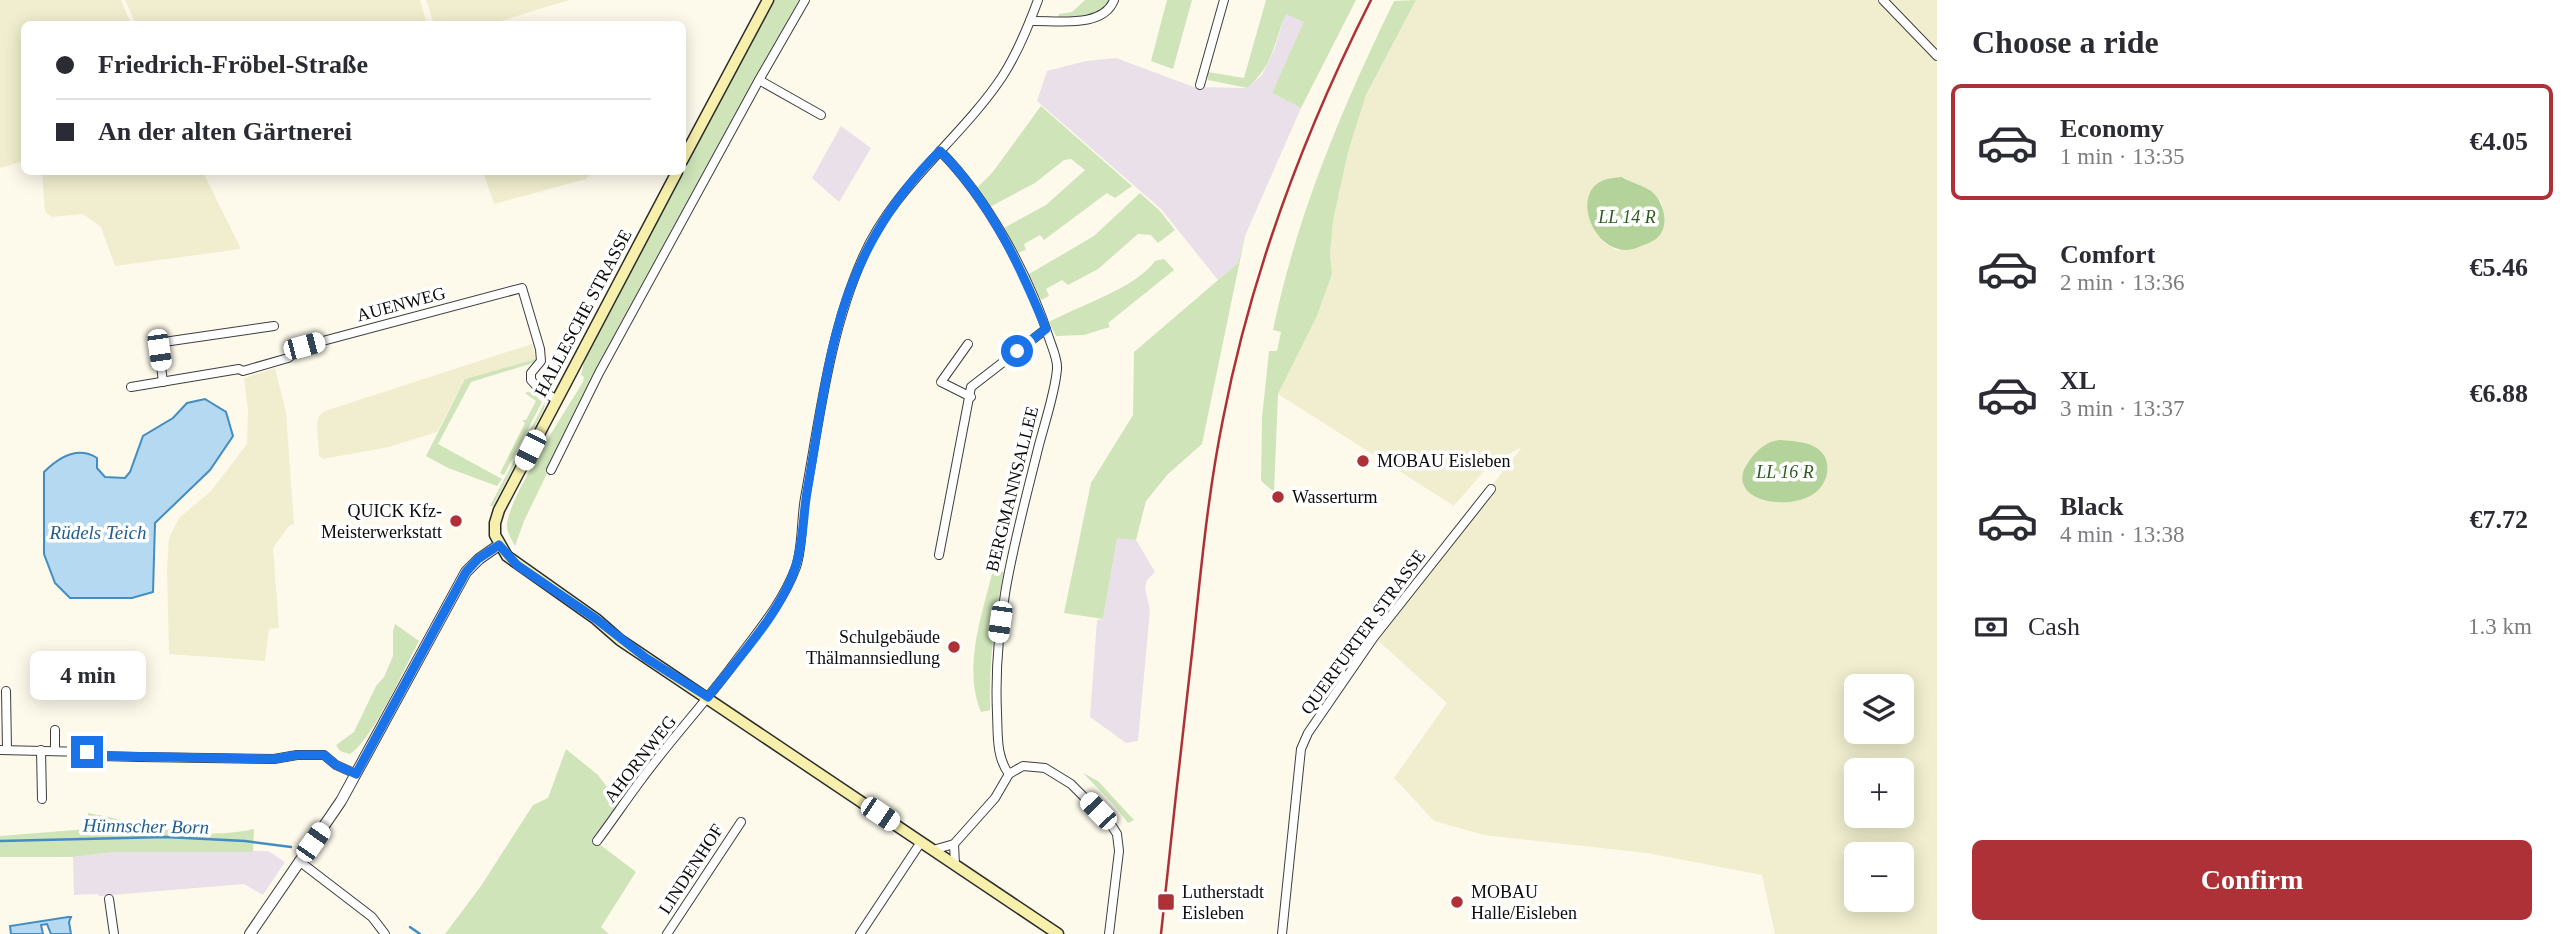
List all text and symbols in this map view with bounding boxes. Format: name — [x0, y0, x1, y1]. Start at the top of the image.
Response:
text: Choose a ride — [1972, 24, 2159, 60]
text: Friedrich-Fröbel-Straße — [98, 50, 368, 79]
icon: car — [1976, 111, 2039, 174]
text: Economy — [2060, 114, 2164, 143]
text: An der alten Gärtnerei — [98, 117, 352, 146]
text: €4.05 — [2470, 127, 2528, 156]
text: 1 min · 13:35 — [2060, 144, 2185, 169]
park label: LL 14 R — [1597, 207, 1656, 227]
street label: HALLESCHE STRASSE — [530, 226, 636, 400]
icon: car — [1976, 237, 2039, 300]
text: Comfort — [2060, 240, 2155, 269]
text: €5.46 — [2470, 253, 2528, 282]
text: 2 min · 13:36 — [2060, 270, 2185, 295]
street label: AUENWEG — [354, 283, 448, 325]
car — [146, 328, 173, 372]
car — [281, 330, 328, 362]
route start — [1001, 335, 1033, 367]
icon: car — [1976, 363, 2039, 426]
text: XL — [2060, 366, 2096, 395]
text: €6.88 — [2470, 379, 2528, 408]
text: 3 min · 13:37 — [2060, 396, 2185, 421]
street label: BERGMANNSALLEE — [982, 404, 1042, 574]
car — [512, 427, 549, 473]
place label: MOBAU Eisleben — [1377, 451, 1511, 471]
marker: MOBAU Eisleben — [1355, 453, 1371, 469]
park label: LL 16 R — [1755, 462, 1814, 482]
place label: Wasserturm — [1292, 487, 1378, 507]
marker: Wasserturm — [1270, 489, 1286, 505]
icon: car — [1976, 489, 2039, 552]
text: Black — [2060, 492, 2124, 521]
place label: QUICK Kfz- Meisterwerkstatt — [321, 501, 442, 542]
text: €7.72 — [2470, 505, 2528, 534]
marker: QUICK Kfz- Meisterwerkstatt — [448, 513, 464, 529]
water label: Rüdels Teich — [49, 522, 146, 543]
text: 4 min · 13:38 — [2060, 522, 2185, 547]
street label: QUERFURTER STRASSE — [1297, 546, 1429, 718]
car — [987, 600, 1014, 644]
icon: cash — [1972, 608, 2010, 646]
text: Cash — [2028, 612, 2080, 641]
text: 1.3 km — [2468, 614, 2532, 639]
place label: Schulgebäude Thälmannsiedlung — [806, 627, 940, 668]
marker: Schulgebäude Thälmannsiedlung — [946, 639, 962, 655]
callout: 4 min — [29, 650, 145, 700]
text: 4 min — [60, 663, 116, 688]
map controls — [1844, 674, 1914, 912]
button: layers — [1844, 674, 1914, 744]
street label: AHORNWEG — [600, 711, 680, 807]
route end — [71, 736, 103, 768]
button: + — [1844, 758, 1914, 828]
car — [1076, 789, 1121, 833]
car — [857, 794, 904, 834]
water label: Hünnscher Born — [82, 814, 209, 838]
car — [293, 819, 334, 865]
street label: LINDENHOF — [655, 820, 727, 918]
button: Confirm — [1972, 840, 2532, 920]
button: − — [1844, 842, 1914, 912]
place label: Lutherstadt Eisleben — [1182, 882, 1264, 923]
place label: MOBAU Halle/Eisleben — [1471, 882, 1577, 923]
marker: Lutherstadt Eisleben — [1156, 892, 1176, 912]
marker: MOBAU Halle/Eisleben — [1449, 894, 1465, 910]

